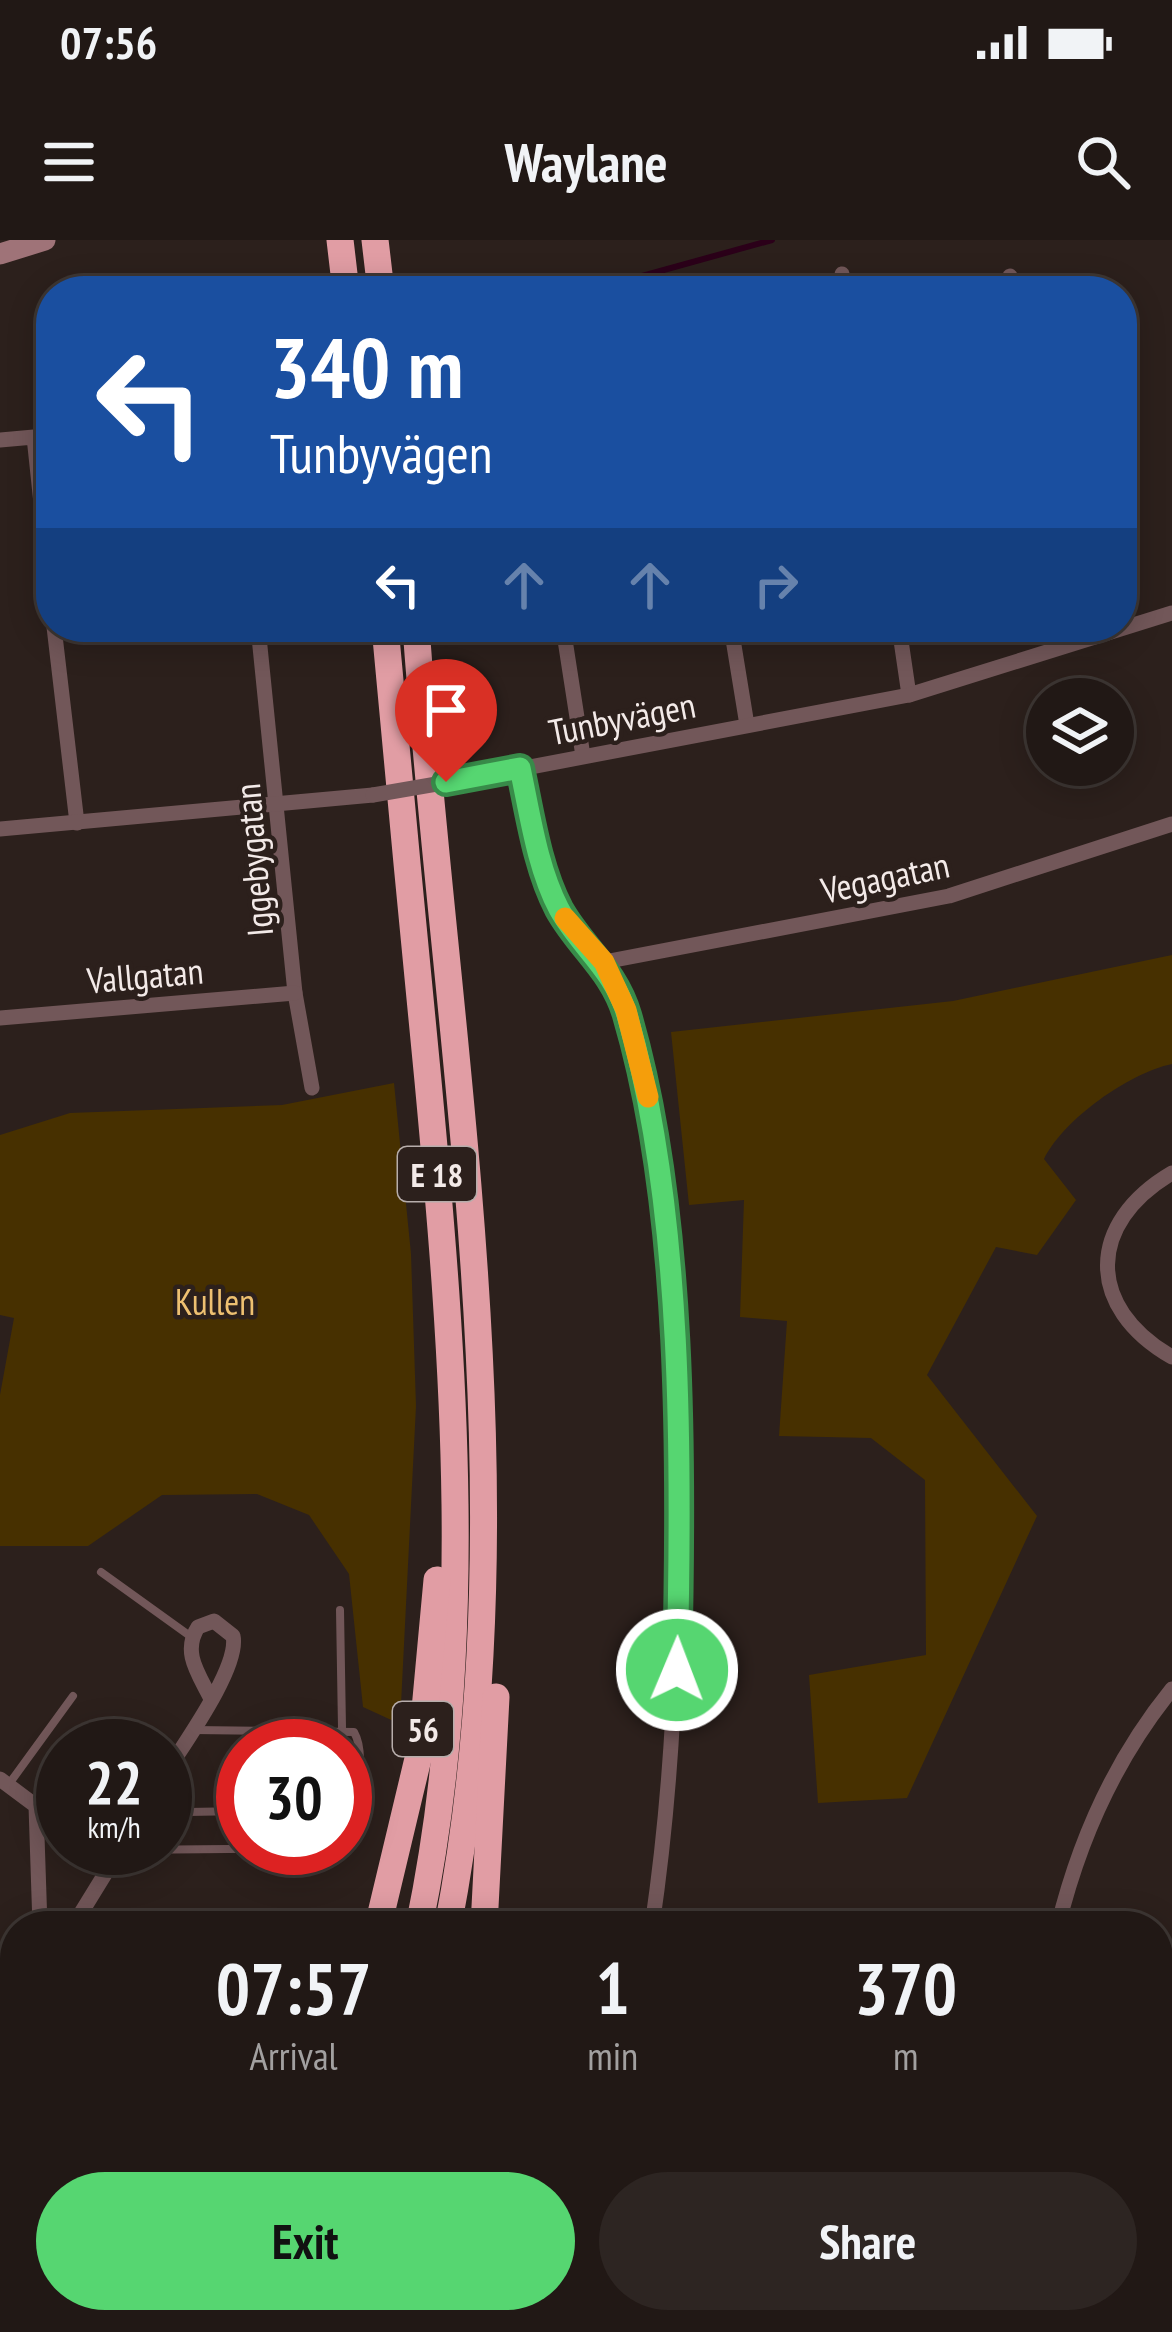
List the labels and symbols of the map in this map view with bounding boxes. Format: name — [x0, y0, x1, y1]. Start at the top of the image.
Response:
pin — [395, 659, 497, 782]
street label: Tunbyvägen — [545, 681, 699, 755]
street label: Iggebygatan — [223, 782, 283, 938]
street label: Vegagatan — [816, 841, 953, 914]
street label: Vallgatan — [84, 947, 205, 1004]
road number: E 18 — [398, 1147, 476, 1201]
park label: Kullen — [175, 1278, 255, 1325]
position arrow — [614, 1607, 740, 1733]
road number: 56 — [393, 1702, 453, 1756]
speed limit sign: 30 — [216, 1719, 372, 1875]

